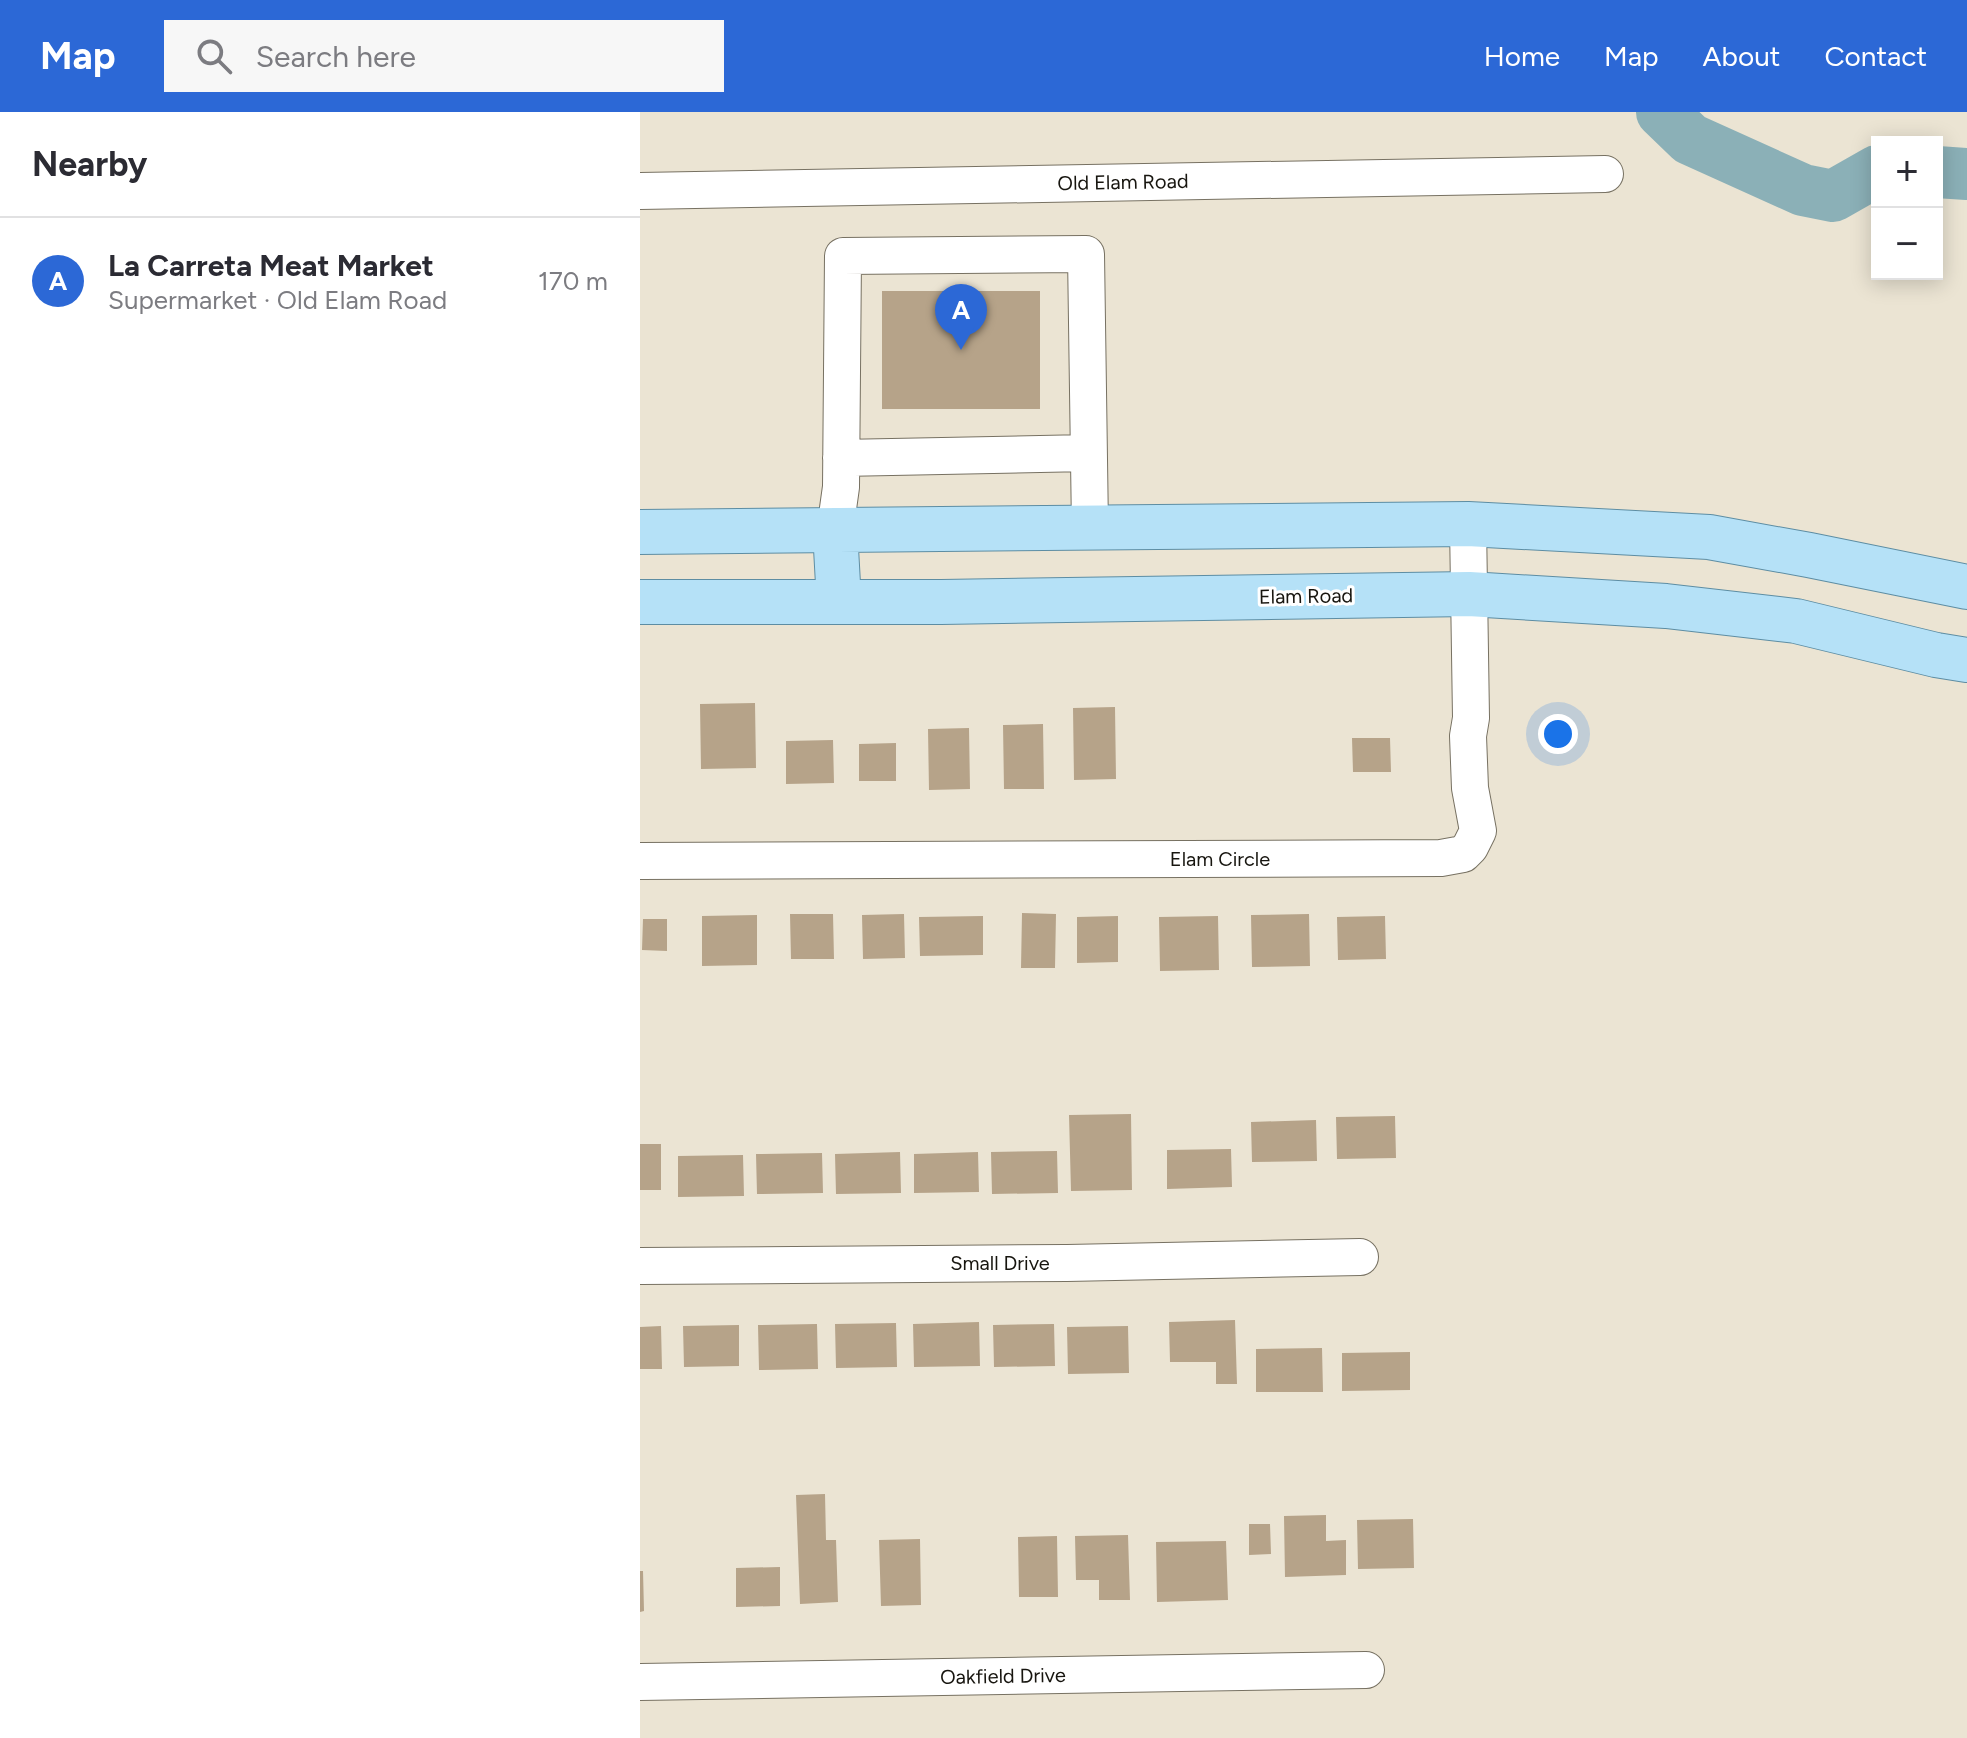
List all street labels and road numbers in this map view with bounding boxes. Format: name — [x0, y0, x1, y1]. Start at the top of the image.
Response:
street label: Old Elam Road — [1057, 169, 1189, 195]
street label: Elam Road — [1259, 583, 1353, 609]
street label: Elam Circle — [1170, 847, 1270, 871]
street label: Small Drive — [950, 1251, 1050, 1275]
street label: Oakfield Drive — [940, 1663, 1066, 1689]

